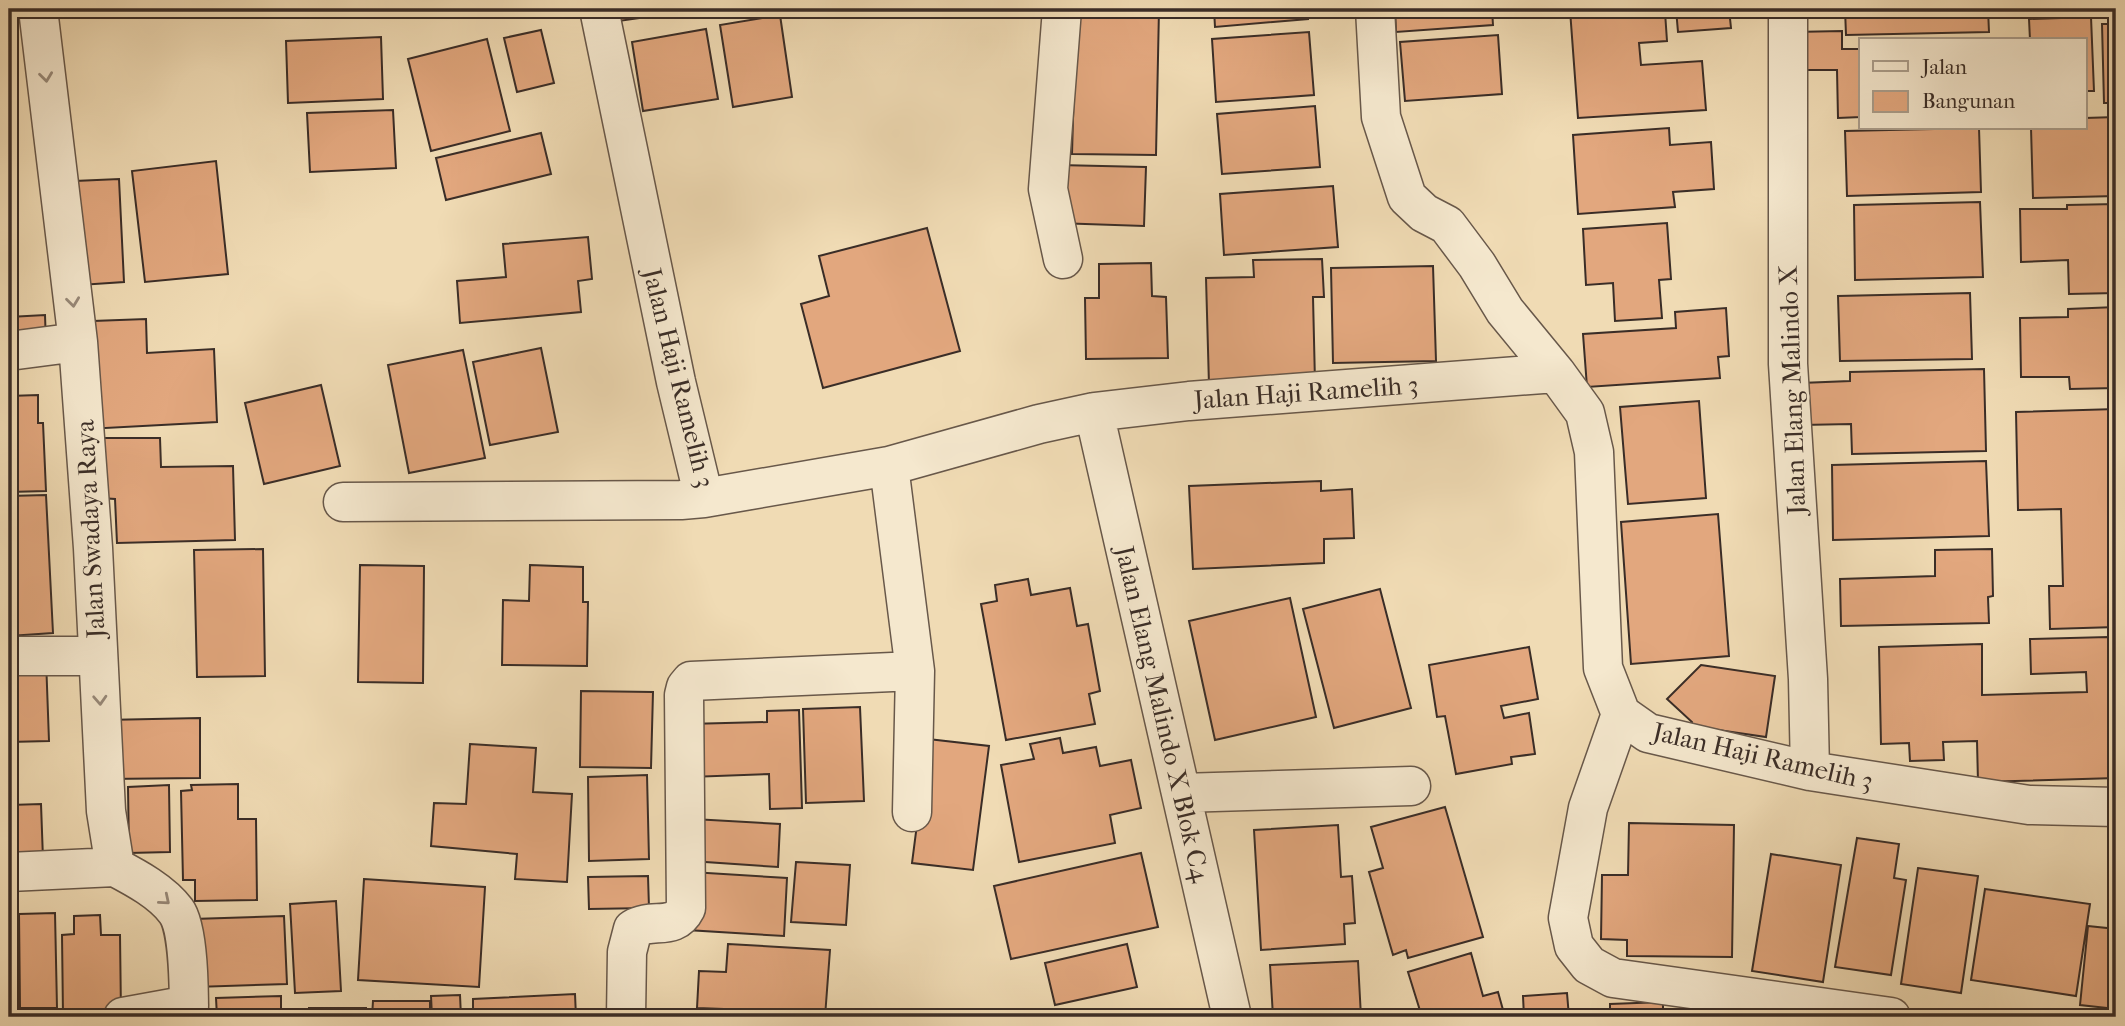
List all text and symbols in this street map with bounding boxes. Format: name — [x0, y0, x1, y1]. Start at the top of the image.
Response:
legend — [1859, 38, 2086, 130]
text: Jalan — [1920, 55, 1967, 79]
one-way arrow — [38, 71, 53, 82]
text: Bangunan — [1922, 89, 2015, 113]
street label: Jalan Haji Ramelih 3 — [636, 263, 721, 491]
street label: Jalan Elang Malindo X — [1773, 265, 1812, 517]
one-way arrow — [66, 297, 81, 308]
street label: Jalan Haji Ramelih 3 — [1191, 369, 1419, 416]
street label: Jalan Swadaya Raya — [69, 418, 112, 641]
street label: Jalan Elang Malindo X Blok C4 — [1108, 541, 1216, 886]
one-way arrow — [92, 695, 107, 706]
street label: Jalan Haji Ramelih 3 — [1648, 716, 1876, 797]
one-way arrow — [156, 892, 169, 904]

